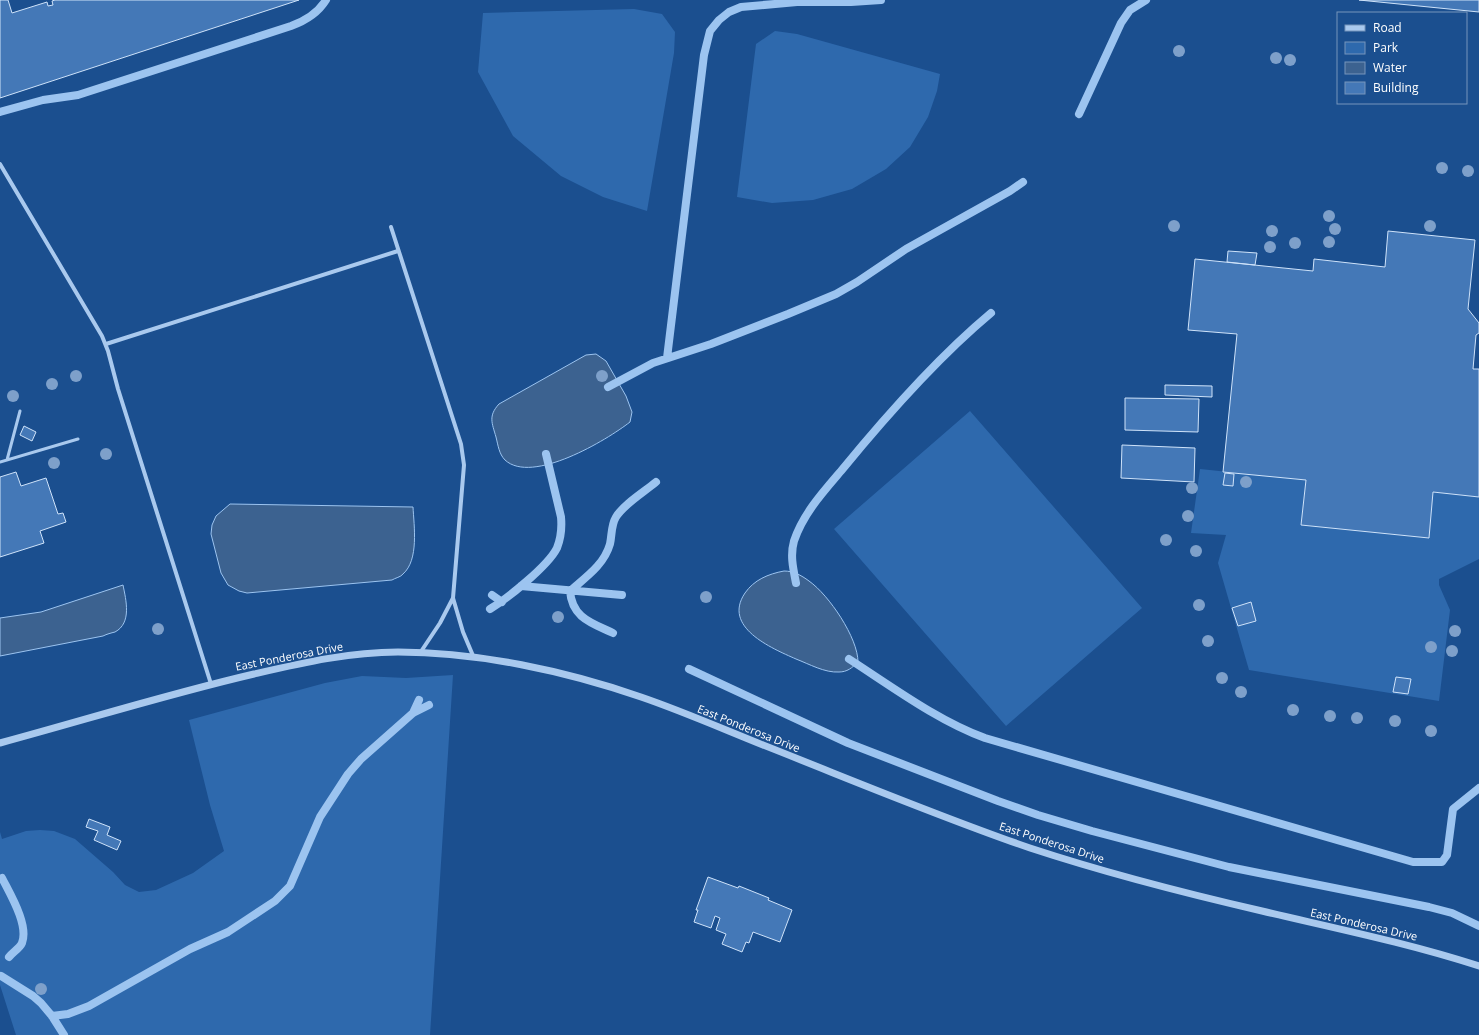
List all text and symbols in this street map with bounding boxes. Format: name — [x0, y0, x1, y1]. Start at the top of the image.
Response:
legend — [1337, 12, 1467, 104]
text: Road — [1373, 19, 1402, 36]
text: Park — [1373, 39, 1399, 56]
text: Water — [1373, 59, 1407, 76]
text: Building — [1373, 79, 1419, 96]
street label: East Ponderosa Drive — [234, 638, 344, 674]
street label: East Ponderosa Drive — [695, 701, 803, 755]
street label: East Ponderosa Drive — [998, 818, 1106, 866]
street label: East Ponderosa Drive — [1309, 904, 1419, 944]

